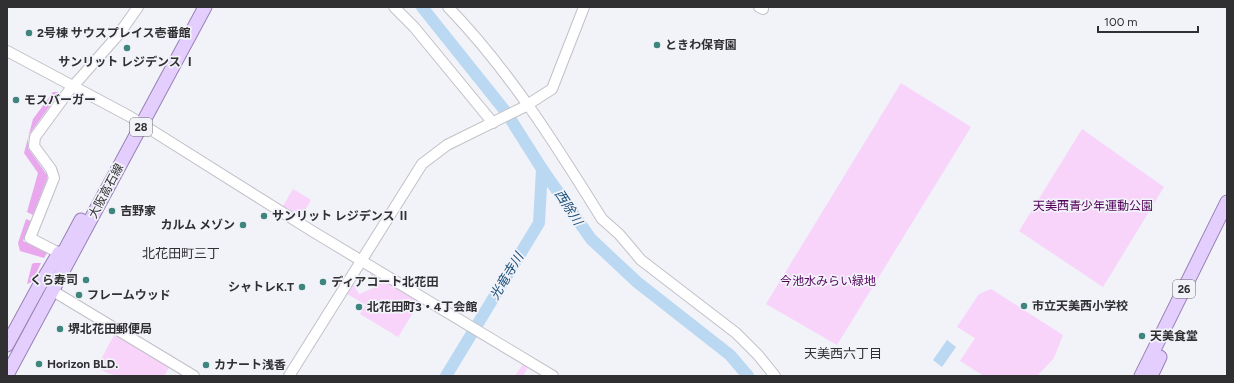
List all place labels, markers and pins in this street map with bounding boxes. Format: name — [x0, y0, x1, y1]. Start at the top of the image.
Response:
place label: 2号棟 サウスプレイス壱番館 — [37, 26, 190, 40]
marker: 2号棟 サウスプレイス壱番館 — [24, 28, 34, 38]
place label: ときわ保育園 — [665, 38, 737, 52]
marker: ときわ保育園 — [652, 40, 662, 50]
marker: サンリット レジデンス Ⅰ — [122, 43, 132, 53]
place label: サンリット レジデンス Ⅰ — [58, 55, 196, 69]
place label: モスバーガー — [24, 93, 96, 107]
marker: モスバーガー — [11, 95, 21, 105]
place label: 吉野家 — [120, 204, 156, 218]
marker: 吉野家 — [107, 206, 117, 216]
place label: サンリット レジデンス Ⅱ — [272, 209, 409, 223]
marker: サンリット レジデンス Ⅱ — [259, 211, 269, 221]
place label: カルム メゾン — [160, 218, 235, 232]
marker: カルム メゾン — [238, 220, 248, 230]
place label: くら寿司 — [30, 273, 78, 287]
marker: くら寿司 — [81, 275, 91, 285]
place label: ディアコート北花田 — [331, 275, 438, 289]
marker: ディアコート北花田 — [318, 277, 328, 287]
place label: シャトレK.T — [228, 280, 294, 294]
marker: シャトレK.T — [297, 282, 307, 292]
place label: フレームウッド — [87, 288, 171, 302]
marker: フレームウッド — [74, 290, 84, 300]
place label: 市立天美西小学校 — [1032, 299, 1128, 313]
place label: 北花田町3・4丁会館 — [367, 300, 477, 314]
marker: 市立天美西小学校 — [1019, 301, 1029, 311]
marker: 北花田町3・4丁会館 — [354, 302, 364, 312]
place label: 堺北花田郵便局 — [68, 322, 152, 336]
marker: 堺北花田郵便局 — [55, 324, 65, 334]
place label: 天美食堂 — [1150, 329, 1198, 343]
marker: 天美食堂 — [1137, 331, 1147, 341]
place label: Horizon BLD. — [47, 357, 118, 371]
place label: カナート浅香 — [214, 358, 286, 372]
marker: Horizon BLD. — [34, 359, 44, 369]
marker: カナート浅香 — [201, 360, 211, 370]

